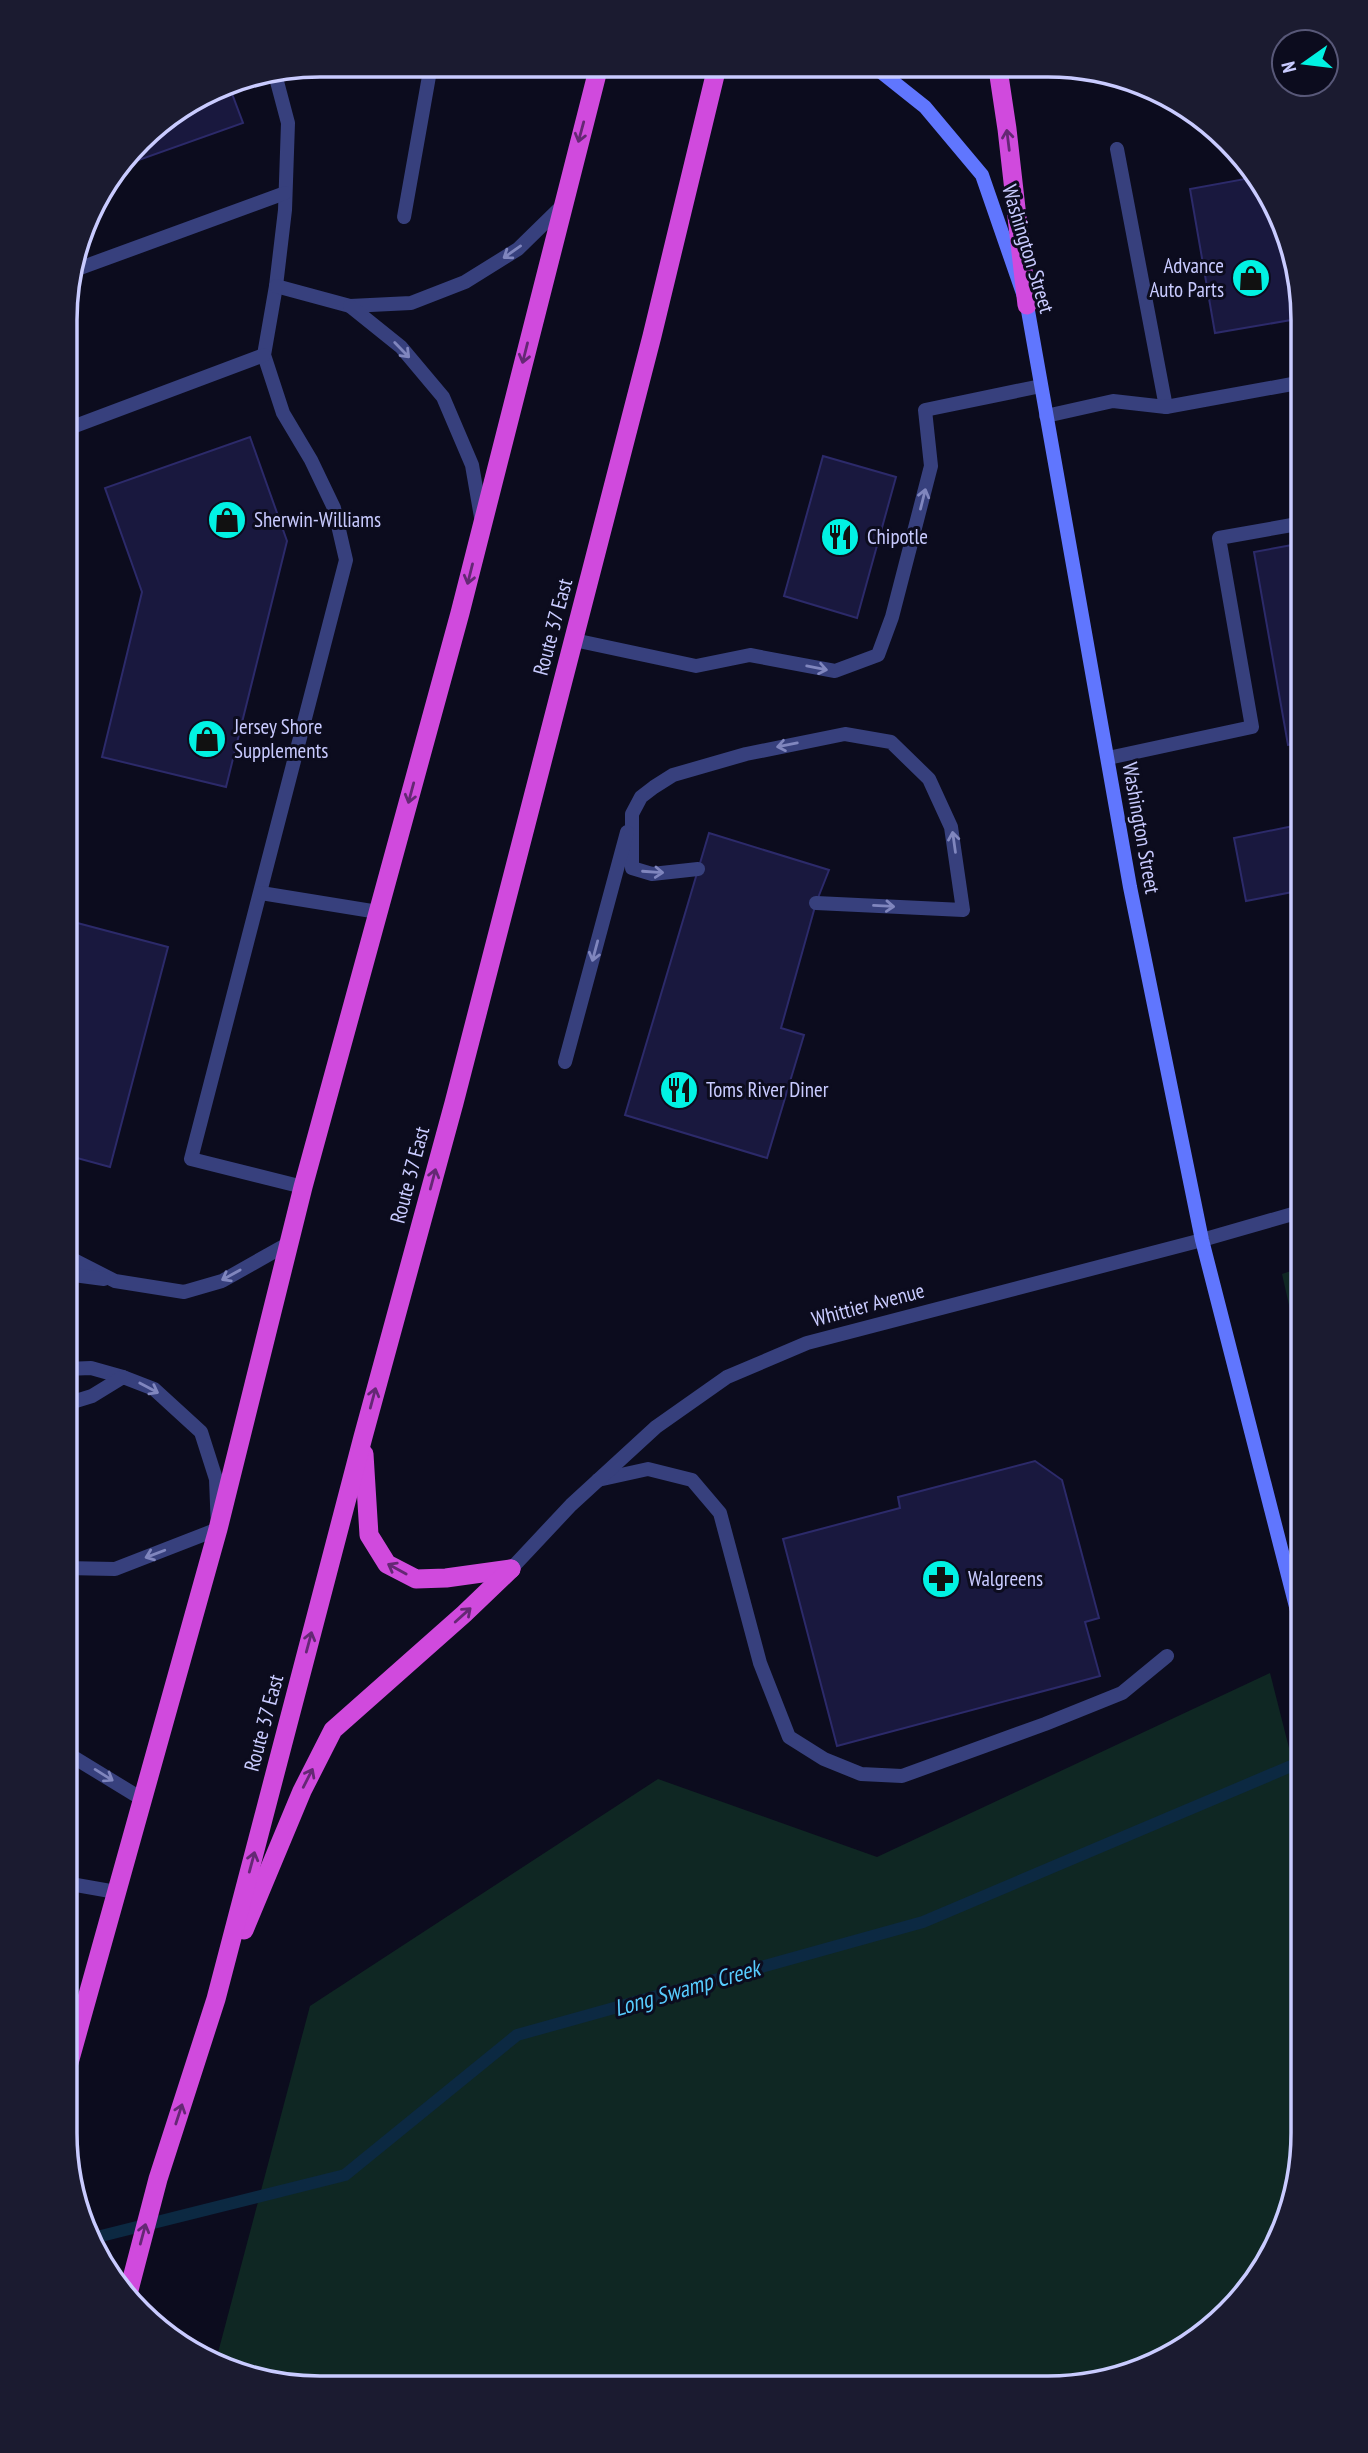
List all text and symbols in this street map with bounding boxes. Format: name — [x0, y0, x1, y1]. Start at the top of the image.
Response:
north arrow — [1270, 28, 1340, 98]
text: N — [1276, 59, 1301, 75]
one-way arrow — [574, 121, 587, 143]
one-way arrow — [1001, 129, 1014, 151]
street label: Washington Street — [996, 181, 1061, 317]
one-way arrow — [503, 245, 522, 259]
place label: Advance Auto Parts — [1149, 252, 1224, 303]
shop icon: Advance Auto Parts — [1230, 257, 1272, 299]
one-way arrow — [394, 341, 411, 358]
one-way arrow — [518, 341, 531, 364]
one-way arrow — [917, 488, 930, 511]
shop icon: Sherwin-Williams — [206, 499, 248, 541]
place label: Sherwin-Williams — [254, 506, 381, 533]
restaurant icon: Chipotle — [819, 516, 861, 558]
place label: Chipotle — [867, 523, 928, 550]
one-way arrow — [463, 562, 476, 585]
street label: Route 37 East — [527, 575, 578, 678]
one-way arrow — [805, 662, 828, 675]
place label: Jersey Shore Supplements — [233, 713, 328, 764]
shop icon: Jersey Shore Supplements — [186, 718, 228, 760]
one-way arrow — [776, 739, 799, 753]
street label: Washington Street — [1117, 760, 1166, 896]
one-way arrow — [404, 781, 417, 804]
one-way arrow — [947, 831, 960, 854]
one-way arrow — [641, 865, 664, 878]
one-way arrow — [872, 900, 895, 913]
one-way arrow — [588, 939, 601, 962]
restaurant icon: Toms River Diner — [658, 1069, 700, 1111]
place label: Toms River Diner — [706, 1076, 829, 1103]
street label: Route 37 East — [384, 1123, 435, 1226]
one-way arrow — [427, 1168, 440, 1191]
one-way arrow — [222, 1269, 242, 1283]
street label: Whittier Avenue — [809, 1277, 927, 1332]
one-way arrow — [138, 1382, 158, 1396]
one-way arrow — [367, 1387, 380, 1410]
one-way arrow — [144, 1548, 166, 1561]
pharmacy icon: Walgreens — [920, 1558, 962, 1600]
one-way arrow — [388, 1562, 408, 1576]
place label: Walgreens — [968, 1565, 1043, 1592]
one-way arrow — [454, 1607, 472, 1623]
one-way arrow — [303, 1631, 316, 1654]
street label: Route 37 East — [238, 1671, 289, 1774]
one-way arrow — [302, 1768, 316, 1789]
one-way arrow — [93, 1769, 113, 1783]
one-way arrow — [246, 1851, 259, 1874]
water label: Long Swamp Creek — [611, 1952, 766, 2022]
one-way arrow — [174, 2103, 186, 2125]
one-way arrow — [137, 2224, 150, 2246]

